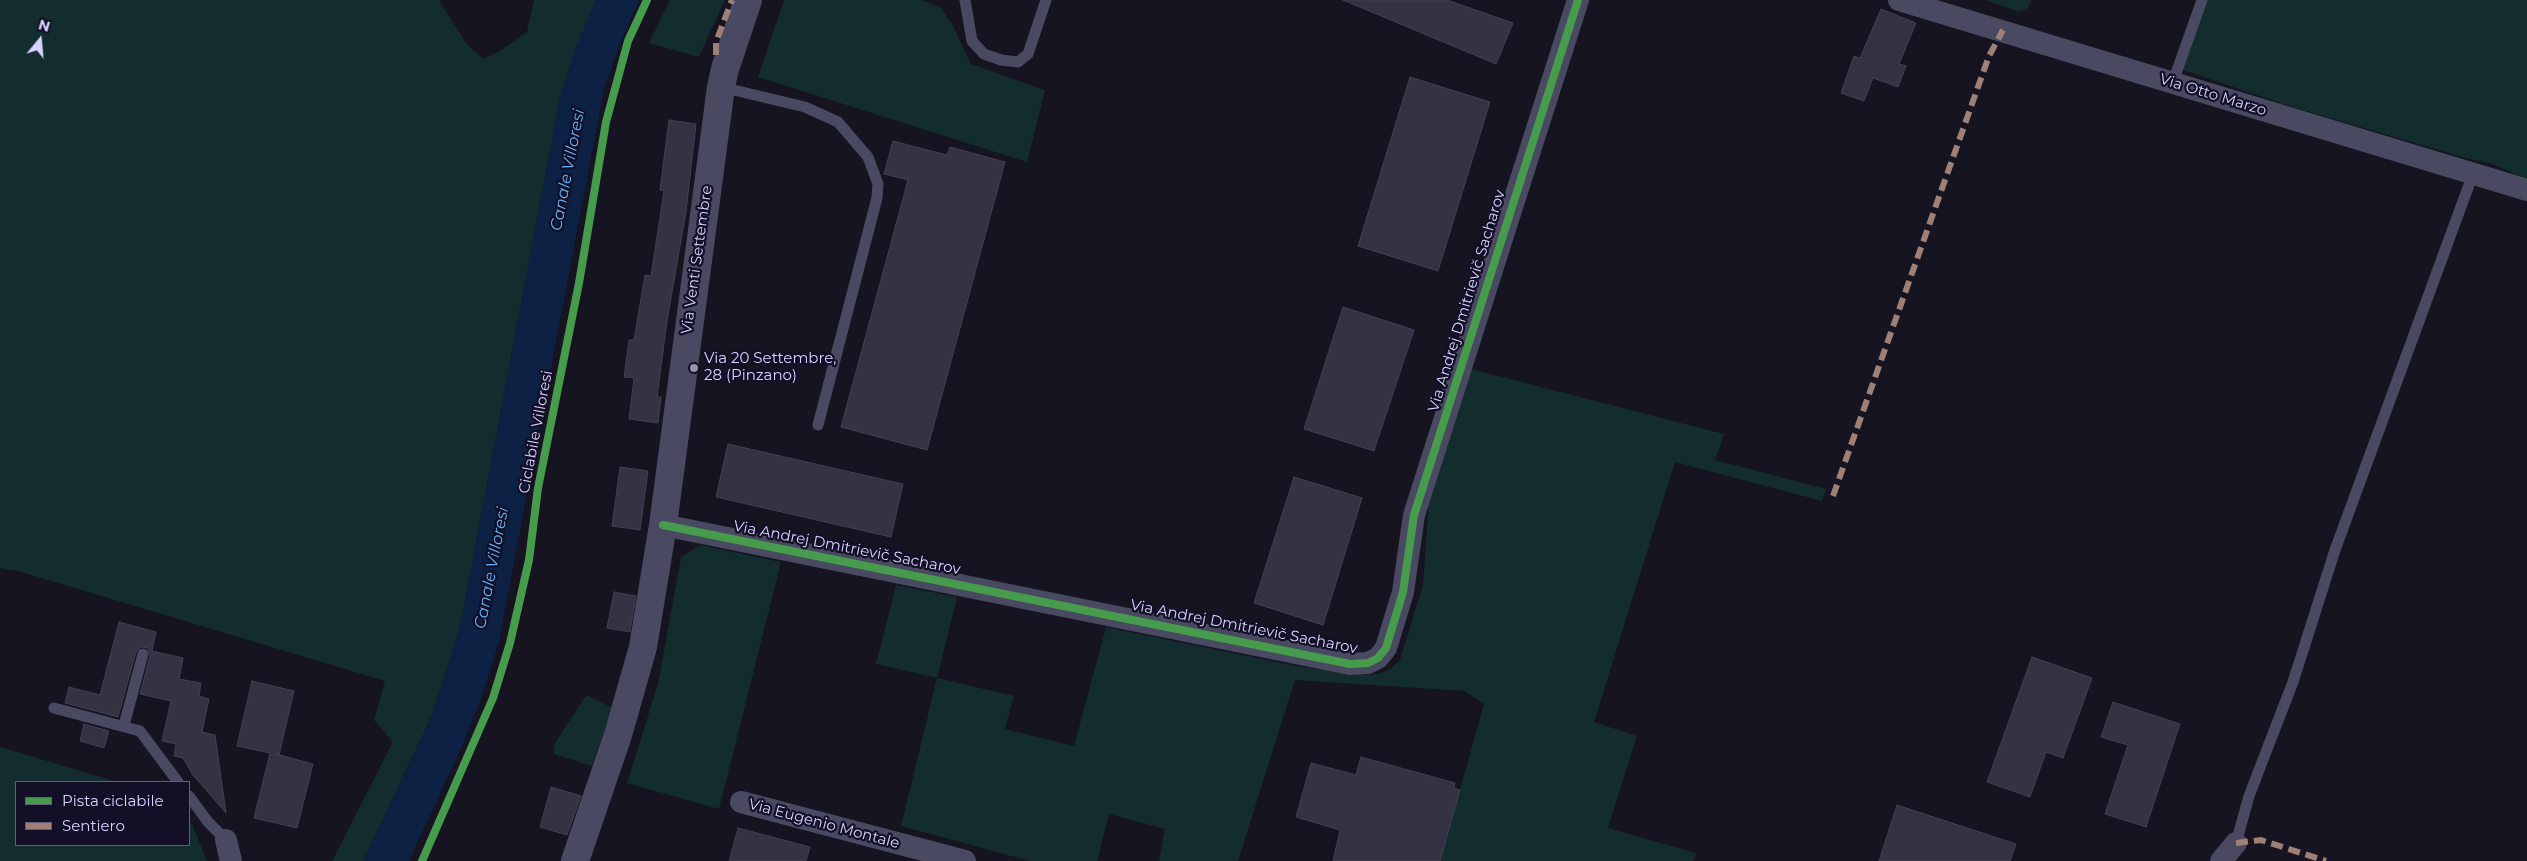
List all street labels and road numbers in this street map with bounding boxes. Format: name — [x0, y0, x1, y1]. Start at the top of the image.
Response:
street label: Via Otto Marzo — [2157, 70, 2269, 120]
street label: Via Venti Settembre — [678, 185, 716, 335]
street label: Via Andrej Dmitrievič Sacharov — [1425, 188, 1509, 414]
street label: Ciclabile Villoresi — [515, 369, 557, 495]
street label: Via Andrej Dmitrievič Sacharov — [732, 517, 962, 579]
street label: Via Andrej Dmitrievič Sacharov — [1129, 596, 1359, 658]
street label: Via Eugenio Montale — [747, 795, 901, 853]

